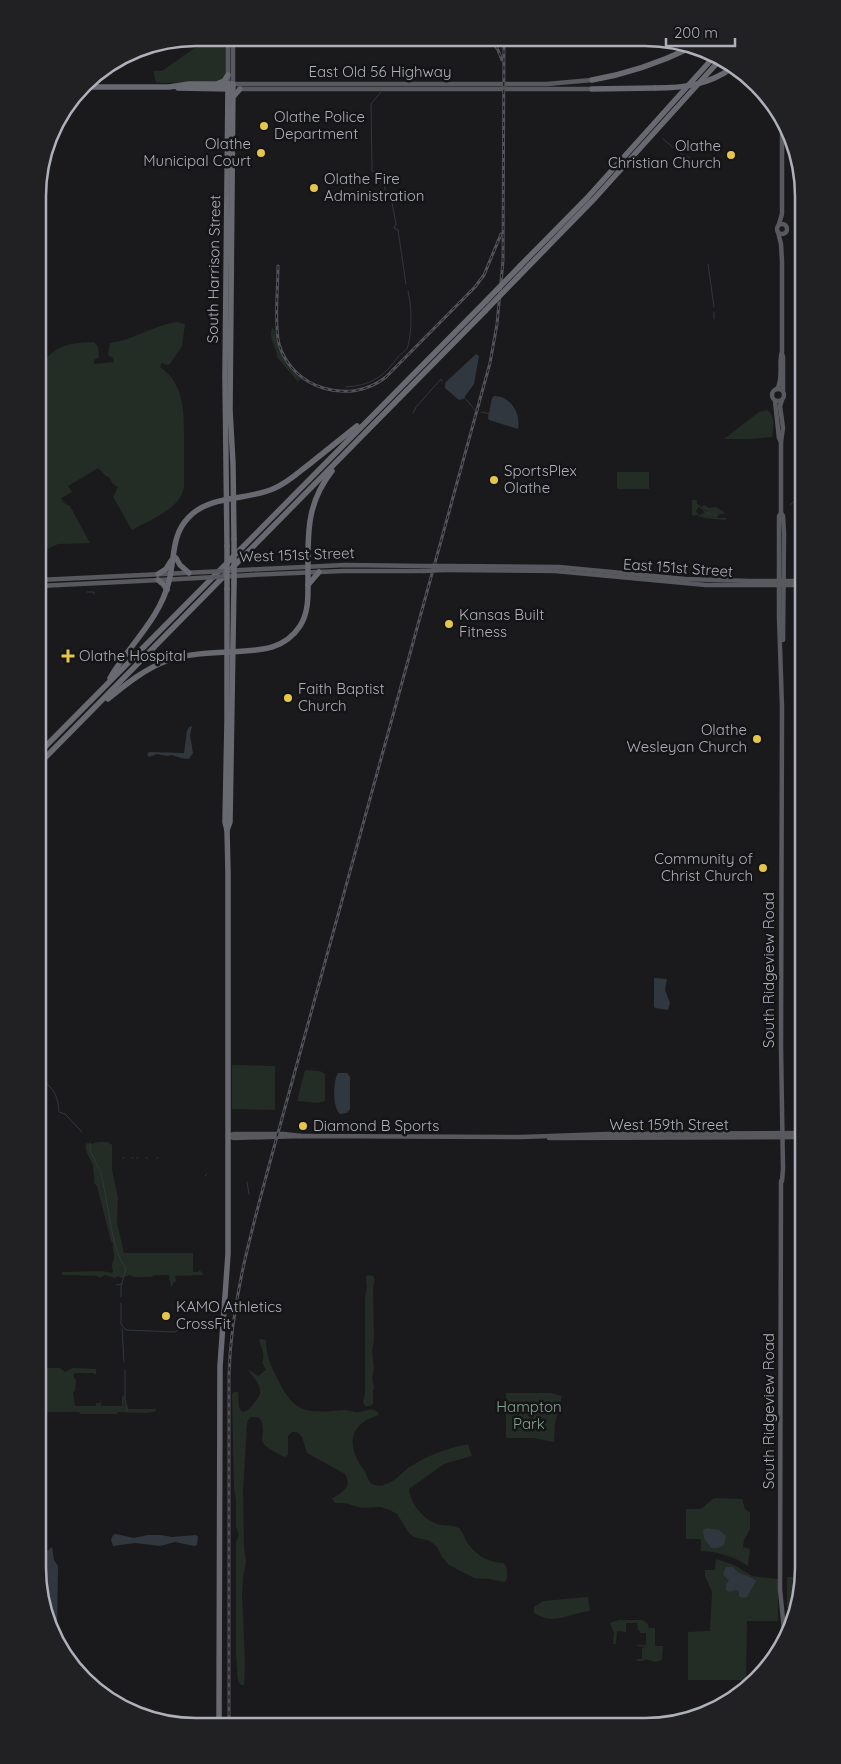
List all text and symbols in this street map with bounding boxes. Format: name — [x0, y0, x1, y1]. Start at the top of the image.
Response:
scale bar — [666, 15, 735, 47]
text: 200 m — [674, 23, 718, 42]
street label: East Old 56 Highway — [309, 62, 451, 81]
place label: Olathe Police Department — [274, 107, 365, 143]
marker: Olathe Police Department — [258, 120, 270, 132]
place label: Olathe Municipal Court — [143, 134, 251, 170]
place label: Olathe Christian Church — [608, 136, 721, 172]
marker: Olathe Municipal Court — [255, 147, 267, 159]
marker: Olathe Christian Church — [725, 149, 737, 161]
place label: Olathe Fire Administration — [324, 169, 424, 205]
marker: Olathe Fire Administration — [308, 182, 320, 194]
street label: South Harrison Street — [203, 195, 224, 343]
place label: SportsPlex Olathe — [504, 461, 577, 497]
marker: SportsPlex Olathe — [488, 474, 500, 486]
street label: West 151st Street — [239, 543, 355, 566]
street label: East 151st Street — [622, 554, 734, 581]
place label: Kansas Built Fitness — [459, 605, 544, 641]
marker: Kansas Built Fitness — [443, 618, 455, 630]
place label: Olathe Hospital — [79, 646, 186, 665]
marker: Olathe Hospital — [61, 649, 75, 663]
place label: Faith Baptist Church — [298, 679, 385, 715]
marker: Faith Baptist Church — [282, 692, 294, 704]
place label: Olathe Wesleyan Church — [627, 720, 747, 756]
marker: Olathe Wesleyan Church — [751, 733, 763, 745]
place label: Community of Christ Church — [654, 849, 754, 885]
marker: Community of Christ Church — [757, 862, 769, 874]
street label: South Ridgeview Road — [759, 892, 778, 1048]
street label: West 159th Street — [609, 1115, 729, 1134]
place label: Diamond B Sports — [313, 1116, 439, 1135]
marker: Diamond B Sports — [297, 1120, 309, 1132]
place label: KAMO Athletics CrossFit — [176, 1297, 282, 1333]
marker: KAMO Athletics CrossFit — [160, 1310, 172, 1322]
street label: South Ridgeview Road — [759, 1333, 778, 1489]
park label: Hampton Park — [496, 1397, 562, 1433]

